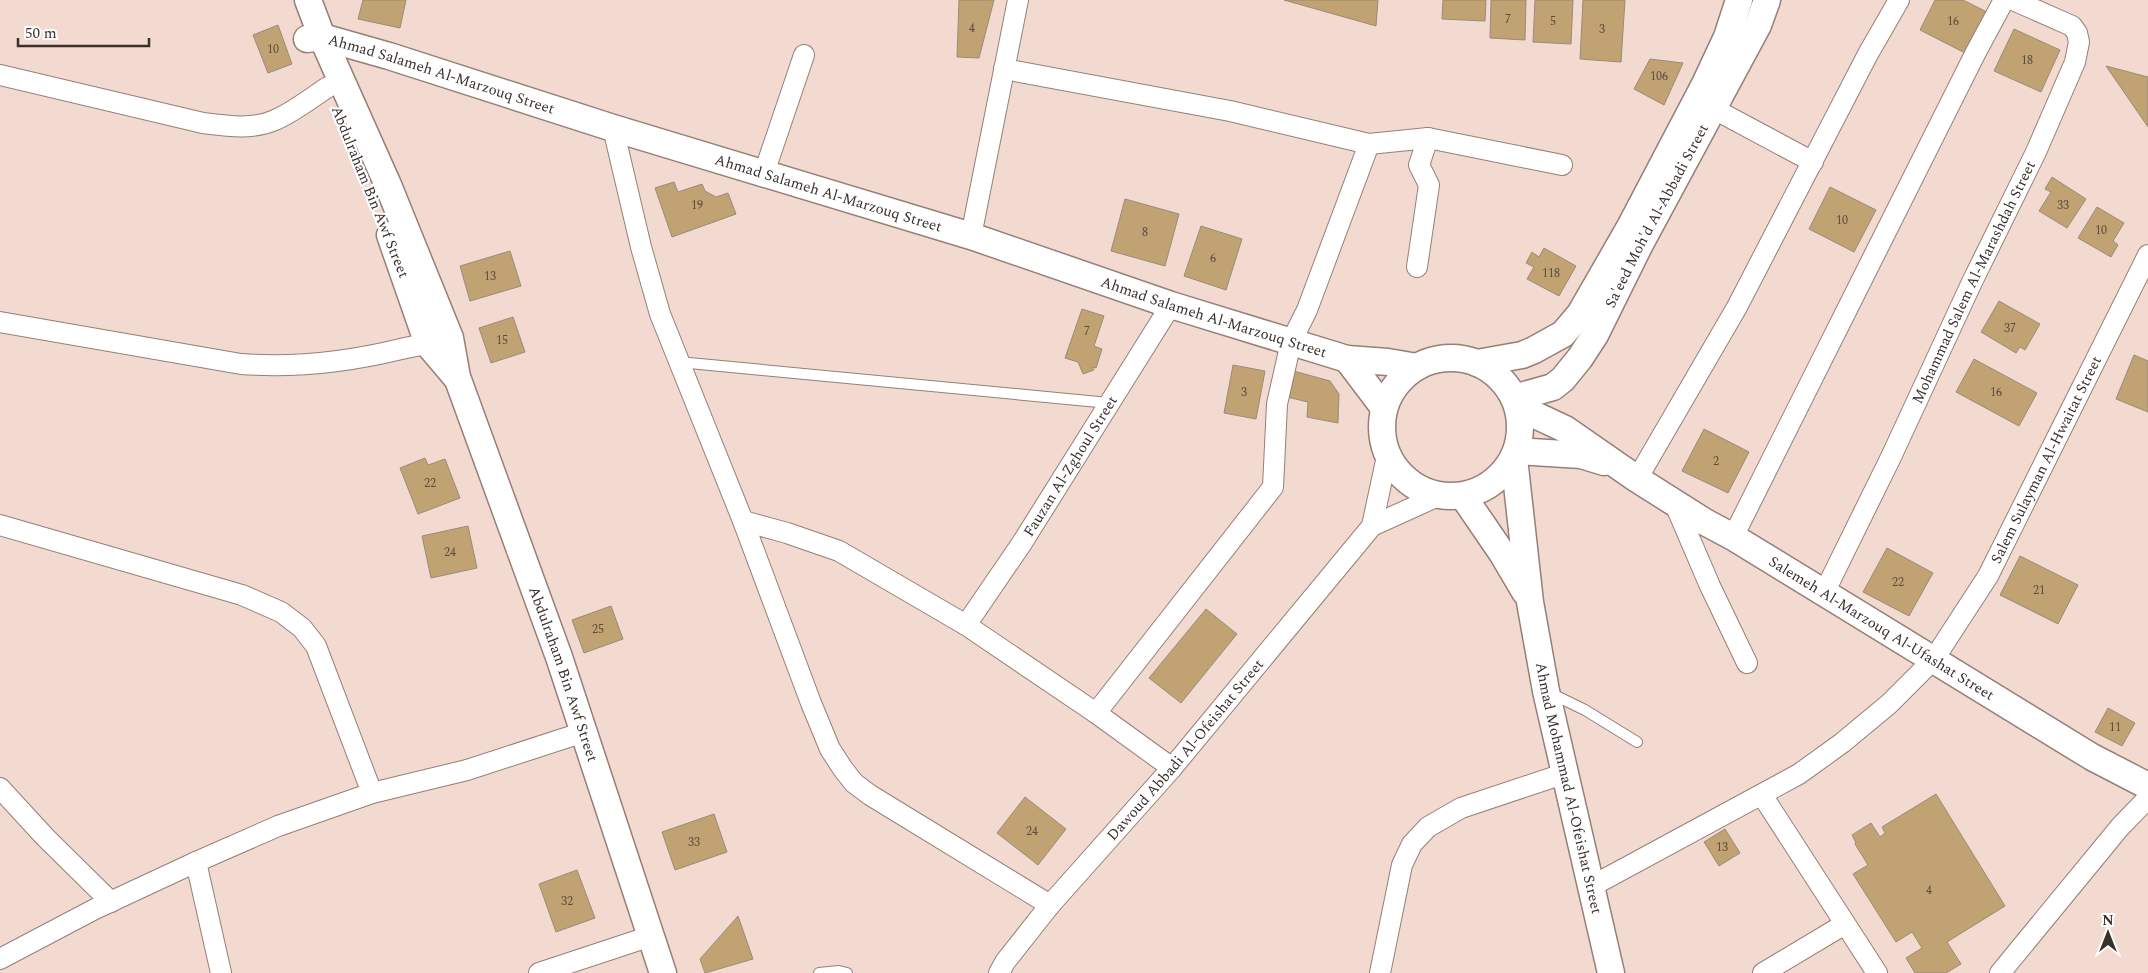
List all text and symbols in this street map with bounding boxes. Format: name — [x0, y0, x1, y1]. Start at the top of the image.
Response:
house number: 7 — [1505, 10, 1511, 29]
house number: 5 — [1550, 12, 1556, 31]
house number: 16 — [1947, 12, 1959, 31]
scale bar — [18, 15, 149, 47]
house number: 4 — [969, 19, 975, 38]
house number: 3 — [1599, 20, 1605, 39]
text: 50 m — [25, 22, 57, 45]
street label: Ahmad Salameh Al-Marzouq Street — [325, 28, 558, 120]
house number: 10 — [267, 40, 279, 59]
house number: 18 — [2021, 51, 2033, 70]
house number: 106 — [1650, 67, 1668, 86]
street label: Abdulraham Bin Awf Street — [325, 102, 415, 282]
street label: Sa'eed Moh'd Al-Abbadi Street — [1599, 119, 1714, 312]
street label: Ahmad Salameh Al-Marzouq Street — [712, 148, 945, 238]
street label: Mohammad Salem Al-Marashdah Street — [1906, 157, 2041, 407]
house number: 19 — [691, 196, 703, 215]
house number: 33 — [2057, 196, 2069, 215]
house number: 10 — [1836, 211, 1848, 230]
house number: 10 — [2095, 221, 2107, 240]
house number: 8 — [1142, 223, 1148, 242]
house number: 6 — [1210, 249, 1216, 268]
house number: 118 — [1542, 264, 1560, 283]
house number: 13 — [484, 267, 496, 286]
street label: Ahmad Salameh Al-Marzouq Street — [1098, 270, 1330, 364]
house number: 37 — [2004, 319, 2016, 338]
house number: 7 — [1084, 322, 1090, 341]
house number: 15 — [496, 331, 508, 350]
street label: Salem Sulayman Al-Hwaitat Street — [1984, 352, 2107, 568]
house number: 3 — [1241, 383, 1247, 402]
house number: 16 — [1990, 383, 2002, 402]
street label: Fauzan Al-Zghoul Street — [1017, 391, 1123, 541]
house number: 2 — [1713, 452, 1719, 471]
house number: 22 — [424, 474, 436, 493]
house number: 24 — [444, 543, 456, 562]
street label: Salemeh Al-Marzouq Al-Ufashat Street — [1764, 550, 1999, 706]
house number: 22 — [1892, 573, 1904, 592]
house number: 21 — [2033, 581, 2045, 600]
street label: Abdulraham Bin Awf Street — [523, 583, 604, 765]
house number: 25 — [592, 620, 604, 639]
street label: Dawoud Abbadi Al-Ofeishat Street — [1101, 654, 1269, 846]
street label: Ahmad Mohammad Al-Ofeishat Street — [1530, 660, 1609, 916]
house number: 11 — [2109, 718, 2121, 737]
house number: 24 — [1026, 822, 1038, 841]
house number: 33 — [688, 833, 700, 852]
house number: 13 — [1716, 838, 1728, 857]
house number: 4 — [1926, 881, 1932, 900]
house number: 32 — [561, 892, 573, 911]
north arrow — [2083, 908, 2133, 958]
text: N — [2102, 910, 2114, 931]

